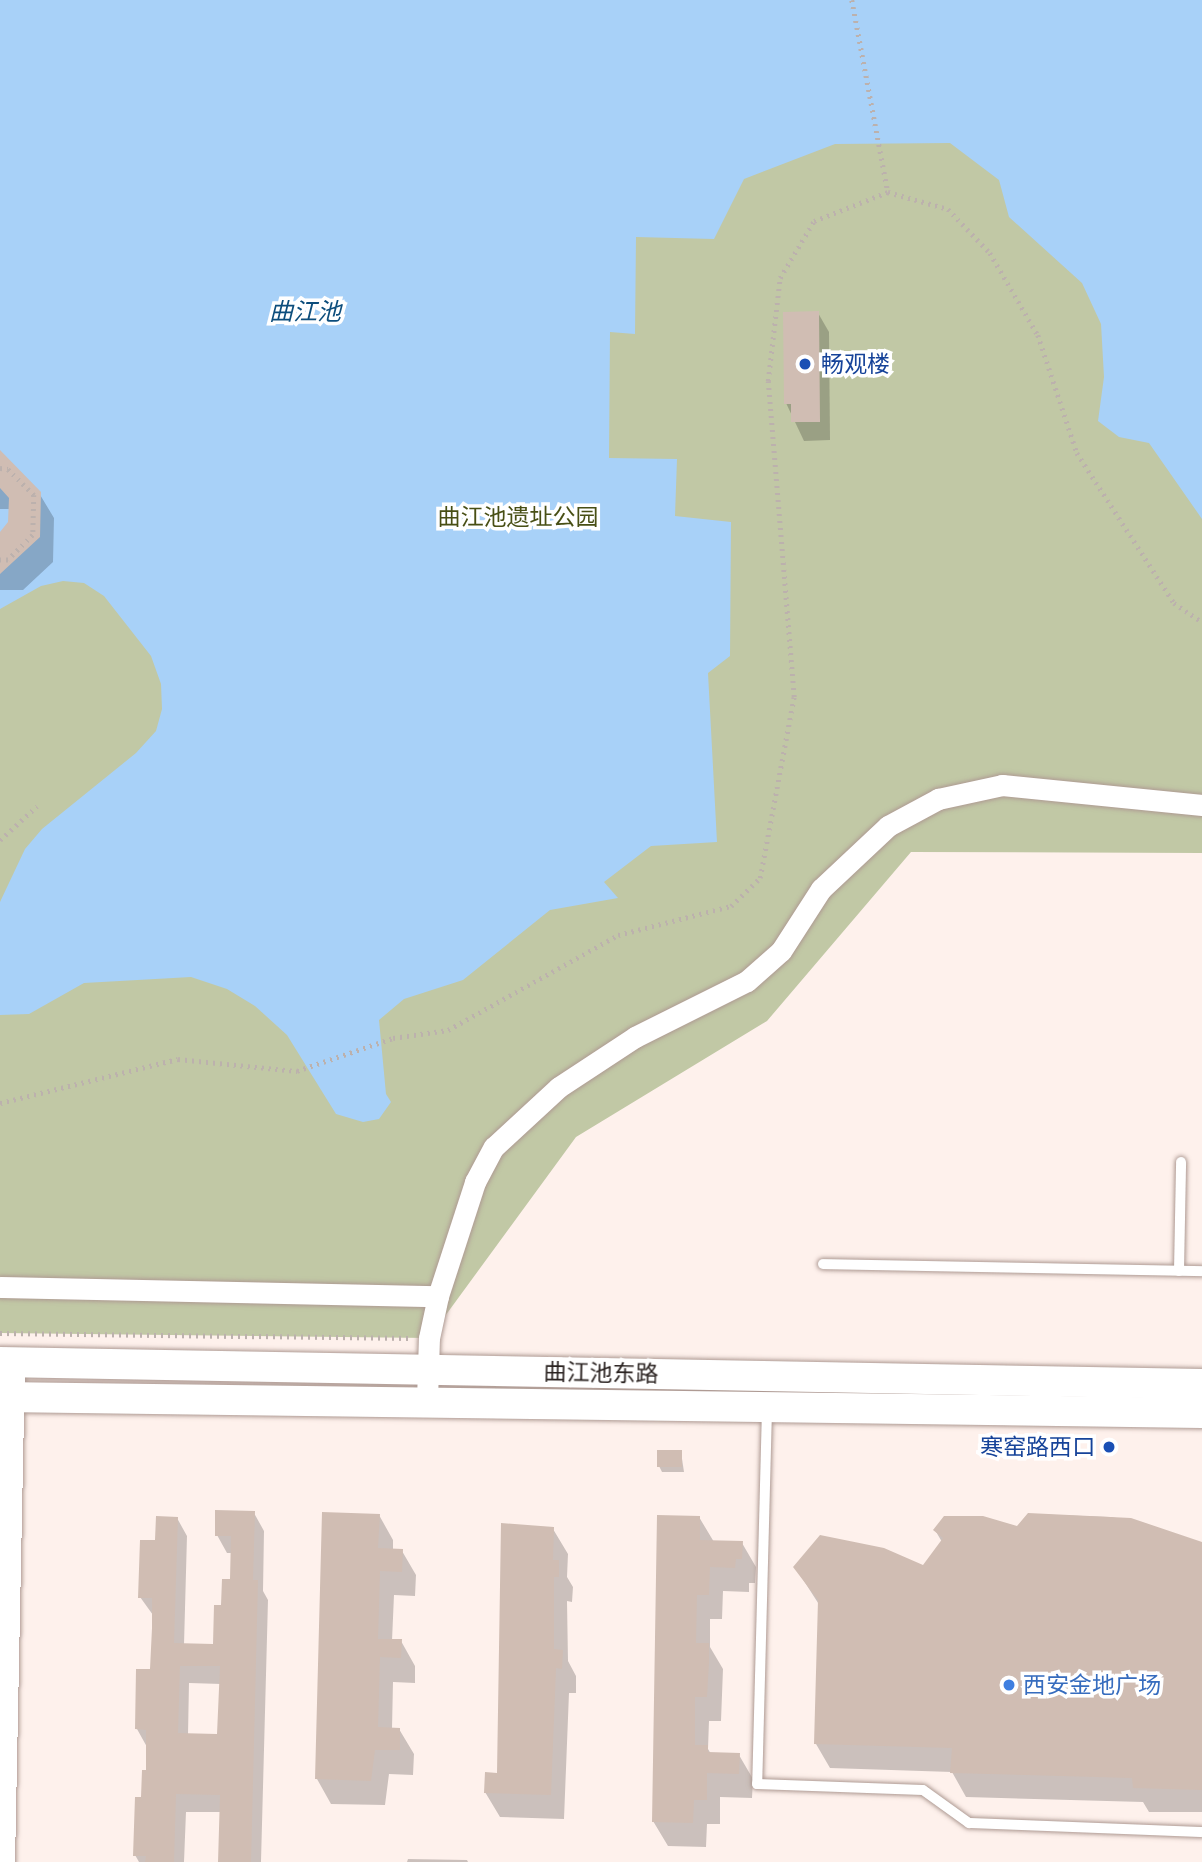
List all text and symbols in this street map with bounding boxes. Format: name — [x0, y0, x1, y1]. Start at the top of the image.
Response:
water label: 曲江池 — [269, 298, 341, 326]
place label: 畅观楼 — [821, 350, 890, 378]
marker: 畅观楼 — [795, 354, 815, 374]
park label: 曲江池遗址公园 — [438, 503, 598, 531]
street label: 曲江池东路 — [543, 1358, 659, 1388]
place label: 寒窑路西口 — [980, 1433, 1095, 1461]
marker: 寒窑路西口 — [1101, 1439, 1117, 1455]
place label: 西安金地广场 — [1023, 1671, 1161, 1699]
marker: 西安金地广场 — [1001, 1677, 1017, 1693]

